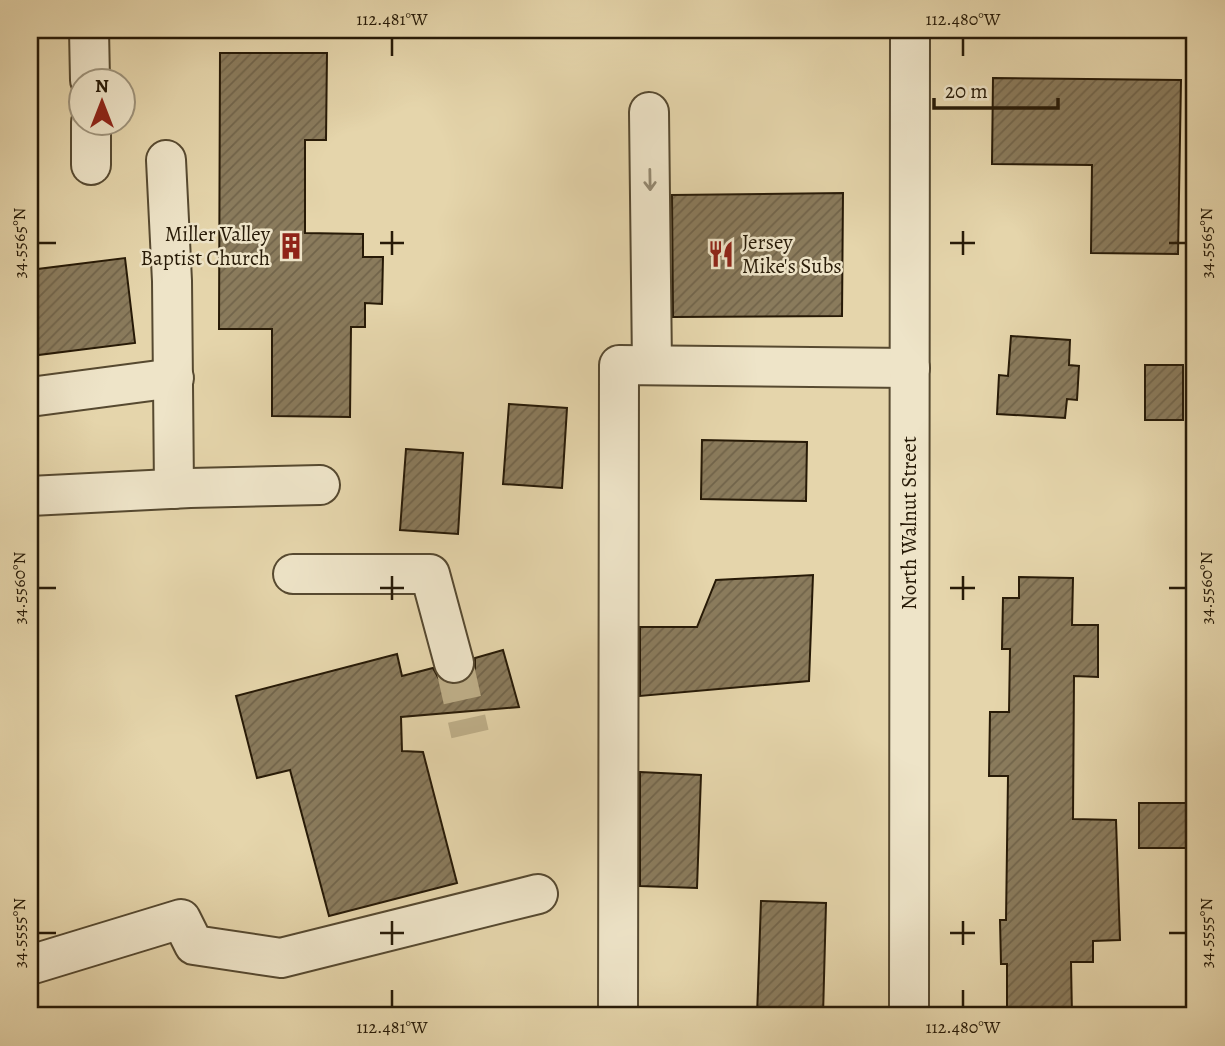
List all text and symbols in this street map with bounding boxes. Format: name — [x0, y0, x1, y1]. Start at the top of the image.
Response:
text: 112.481°W — [356, 7, 428, 31]
text: 112.480°W — [925, 7, 1001, 31]
north arrow — [66, 66, 136, 136]
scale bar — [934, 66, 1059, 110]
text: N — [95, 73, 109, 99]
text: 20 m — [945, 77, 988, 105]
one-way arrow — [643, 169, 656, 192]
text: 34.5565°N — [7, 207, 31, 279]
text: 34.5565°N — [1194, 207, 1218, 279]
place label: Miller Valley Baptist Church — [141, 220, 271, 272]
place label: Jersey Mike's Subs — [742, 228, 842, 280]
building icon: Miller Valley Baptist Church — [276, 231, 306, 261]
restaurant icon: Jersey Mike's Subs — [706, 239, 736, 269]
street label: North Walnut Street — [895, 436, 923, 610]
text: 34.5560°N — [7, 551, 31, 624]
text: 34.5560°N — [1194, 551, 1218, 624]
text: 34.5555°N — [7, 898, 31, 968]
text: 34.5555°N — [1194, 898, 1218, 968]
text: 112.481°W — [356, 1015, 428, 1039]
text: 112.480°W — [925, 1015, 1001, 1039]

